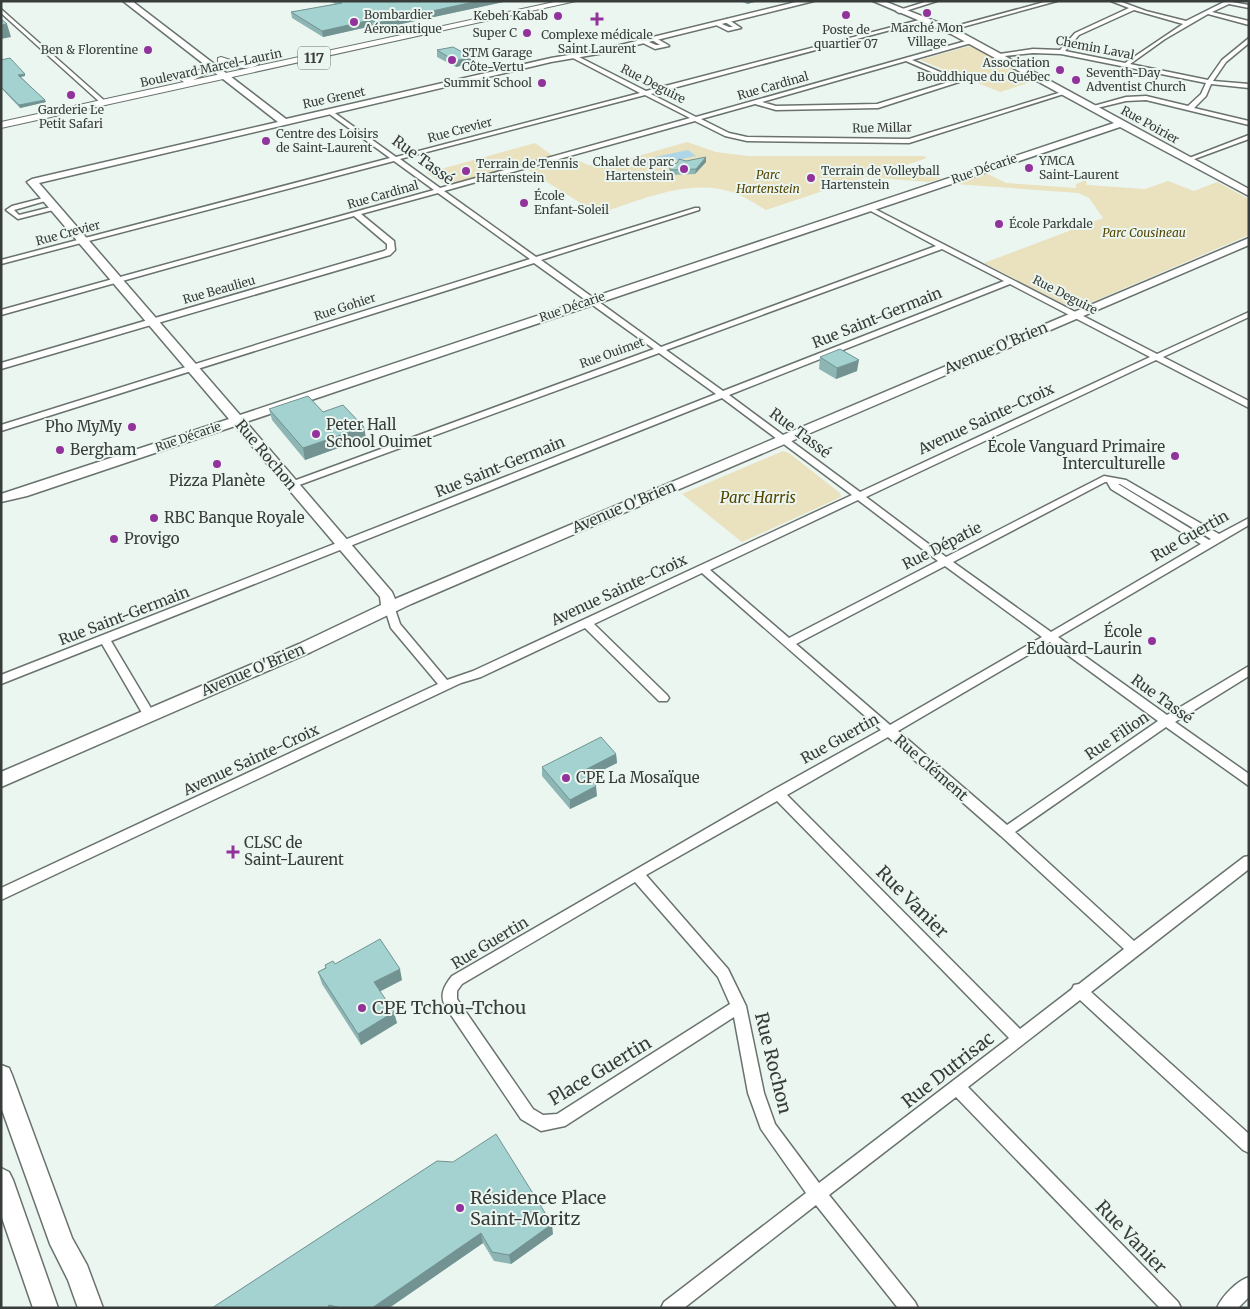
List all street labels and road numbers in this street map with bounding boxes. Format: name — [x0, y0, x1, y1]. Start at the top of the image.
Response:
street label: Chemin Laval — [1055, 33, 1136, 63]
street label: Boulevard Marcel-Laurin — [139, 45, 283, 90]
road number: 117 — [298, 46, 330, 70]
street label: Rue Deguire — [618, 61, 688, 106]
street label: Rue Cardinal — [735, 68, 811, 103]
street label: Rue Grenet — [301, 84, 367, 111]
street label: Rue Poirier — [1119, 102, 1182, 147]
street label: Rue Crevier — [426, 114, 494, 145]
street label: Rue Millar — [852, 119, 913, 136]
street label: Rue Tassé — [389, 131, 458, 188]
street label: Rue Décarie — [949, 150, 1019, 187]
street label: Rue Cardinal — [345, 177, 421, 212]
street label: Rue Crevier — [34, 217, 102, 248]
street label: Rue Beaulieu — [181, 272, 257, 307]
street label: Rue Deguire — [1030, 272, 1100, 317]
street label: Rue Saint-Germain — [809, 283, 945, 352]
street label: Rue Décarie — [537, 288, 607, 325]
street label: Rue Gohier — [312, 289, 378, 324]
street label: Avenue O'Brien — [940, 317, 1050, 378]
street label: Rue Ouimet — [577, 334, 647, 371]
street label: Avenue Sainte-Croix — [914, 379, 1057, 459]
street label: Rue Tassé — [766, 403, 835, 462]
street label: Rue Rochon — [231, 415, 301, 494]
street label: Rue Décarie — [153, 418, 223, 455]
street label: Rue Saint-Germain — [432, 432, 568, 501]
street label: Avenue O'Brien — [568, 476, 678, 537]
street label: Rue Guertin — [1148, 506, 1232, 565]
street label: Rue Dépatie — [899, 517, 985, 574]
street label: Avenue Sainte-Croix — [547, 550, 690, 630]
street label: Rue Saint-Germain — [56, 582, 192, 649]
street label: Avenue O'Brien — [197, 639, 307, 700]
street label: Rue Tassé — [1128, 670, 1197, 727]
street label: Rue Filion — [1081, 707, 1152, 764]
street label: Rue Guertin — [797, 709, 882, 768]
street label: Avenue Sainte-Croix — [179, 720, 322, 800]
street label: Rue Clément — [891, 730, 972, 805]
street label: Rue Vanier — [871, 861, 953, 943]
street label: Rue Guertin — [448, 912, 532, 973]
street label: Rue Rochon — [750, 1010, 797, 1116]
street label: Rue Dutrisac — [897, 1026, 999, 1113]
street label: Place Guertin — [544, 1031, 655, 1110]
street label: Rue Vanier — [1091, 1195, 1172, 1278]

